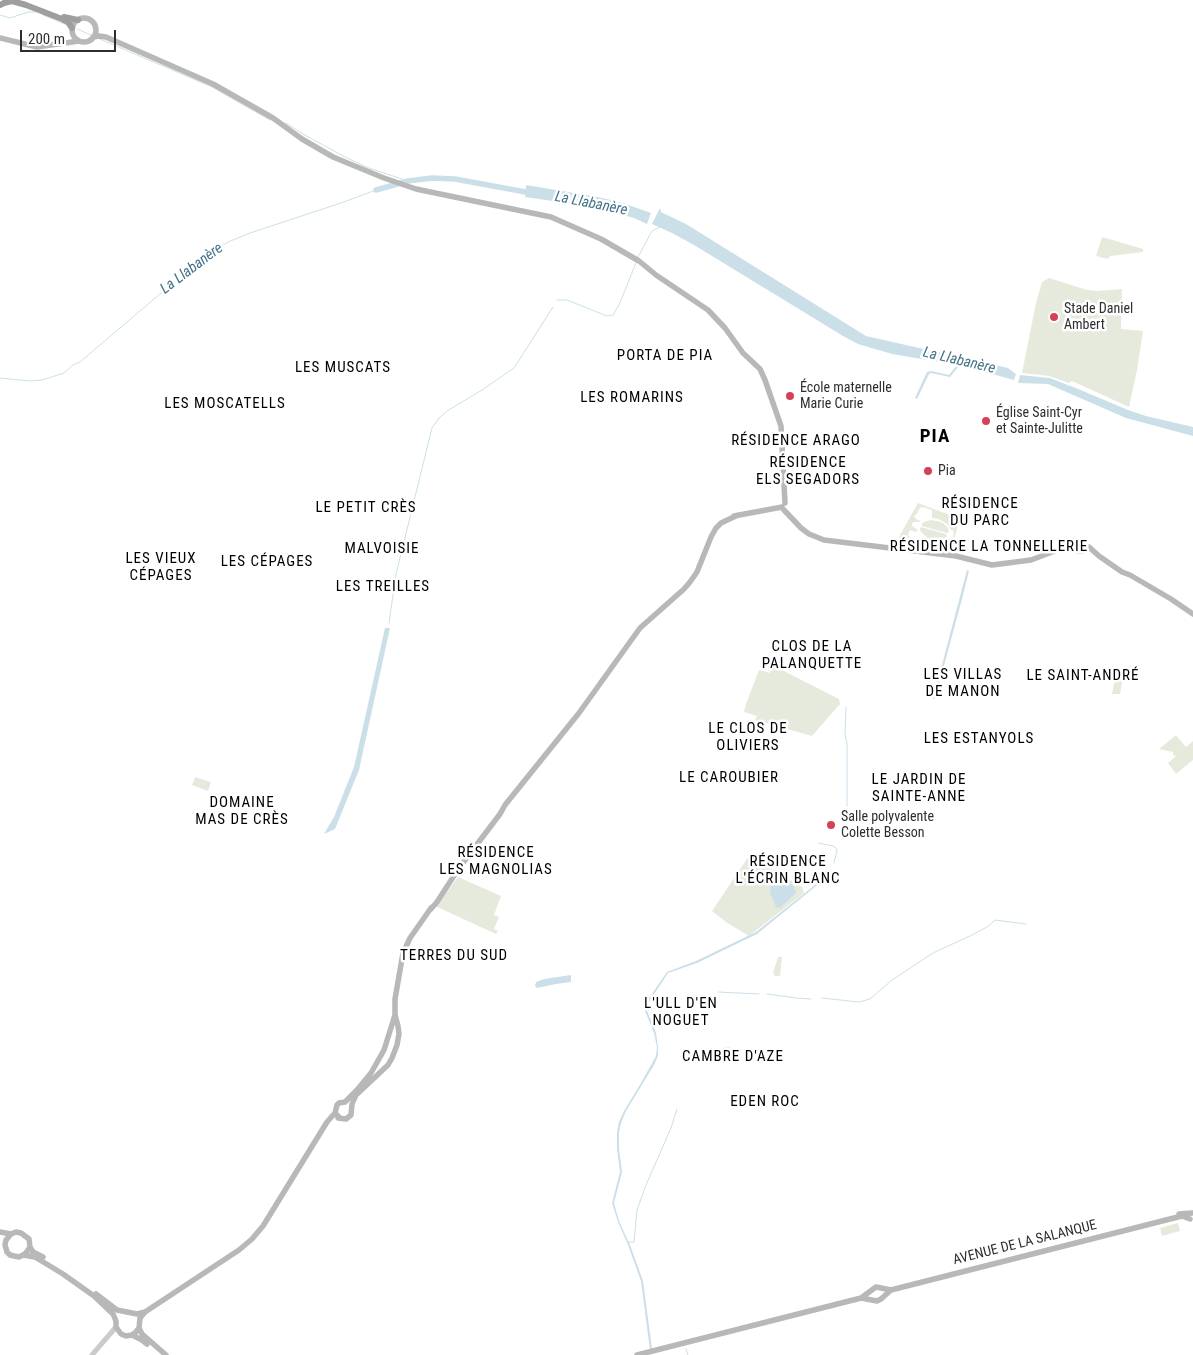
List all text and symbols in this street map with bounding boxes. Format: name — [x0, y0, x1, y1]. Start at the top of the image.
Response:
scale bar — [22, 20, 119, 52]
text: 200 m — [28, 30, 65, 48]
water label: La Llabanère — [553, 188, 629, 220]
water label: La Llabanère — [157, 240, 227, 298]
place label: Stade Daniel Ambert — [1064, 301, 1133, 334]
marker: Stade Daniel Ambert — [1048, 311, 1060, 323]
water label: La Llabanère — [921, 344, 997, 378]
district label: PORTA DE PIA — [615, 347, 715, 365]
district label: LES MUSCATS — [294, 359, 392, 377]
place label: École maternelle Marie Curie — [800, 380, 892, 412]
district label: LES ROMARINS — [579, 389, 685, 407]
marker: École maternelle Marie Curie — [784, 390, 796, 402]
district label: LES MOSCATELLS — [163, 395, 287, 413]
place label: Église Saint-Cyr et Sainte-Julitte — [996, 405, 1083, 438]
marker: Église Saint-Cyr et Sainte-Julitte — [980, 415, 992, 427]
district label: PIA — [919, 426, 951, 448]
district label: RÉSIDENCE ARAGO — [729, 432, 863, 450]
district label: RÉSIDENCE ELS SEGADORS — [755, 454, 861, 489]
place label: Pia — [938, 463, 956, 479]
marker: Pia — [922, 465, 934, 477]
district label: RÉSIDENCE DU PARC — [940, 495, 1020, 530]
district label: LE PETIT CRÈS — [314, 499, 418, 517]
district label: RÉSIDENCE LA TONNELLERIE — [887, 538, 1091, 556]
district label: MALVOISIE — [343, 540, 421, 558]
district label: LES VIEUX CÉPAGES — [124, 550, 198, 585]
district label: LES CÉPAGES — [219, 553, 315, 571]
district label: LES TREILLES — [334, 578, 432, 596]
district label: CLOS DE LA PALANQUETTE — [760, 638, 864, 673]
district label: LES VILLAS DE MANON — [922, 666, 1004, 701]
district label: LE SAINT-ANDRÉ — [1025, 667, 1141, 685]
district label: LE CLOS DE OLIVIERS — [707, 720, 789, 755]
district label: LES ESTANYOLS — [922, 730, 1036, 748]
district label: LE CAROUBIER — [678, 769, 780, 787]
district label: LE JARDIN DE SAINTE-ANNE — [870, 771, 968, 806]
district label: DOMAINE MAS DE CRÈS — [194, 794, 290, 829]
place label: Salle polyvalente Colette Besson — [841, 809, 934, 842]
marker: Salle polyvalente Colette Besson — [825, 819, 837, 831]
district label: RÉSIDENCE LES MAGNOLIAS — [438, 844, 554, 879]
district label: RÉSIDENCE L'ÉCRIN BLANC — [734, 853, 842, 888]
district label: TERRES DU SUD — [398, 947, 510, 965]
district label: L'ULL D'EN NOGUET — [643, 995, 719, 1030]
district label: CAMBRE D'AZE — [681, 1048, 785, 1066]
district label: EDEN ROC — [729, 1093, 801, 1111]
street label: AVENUE DE LA SALANQUE — [951, 1217, 1099, 1269]

